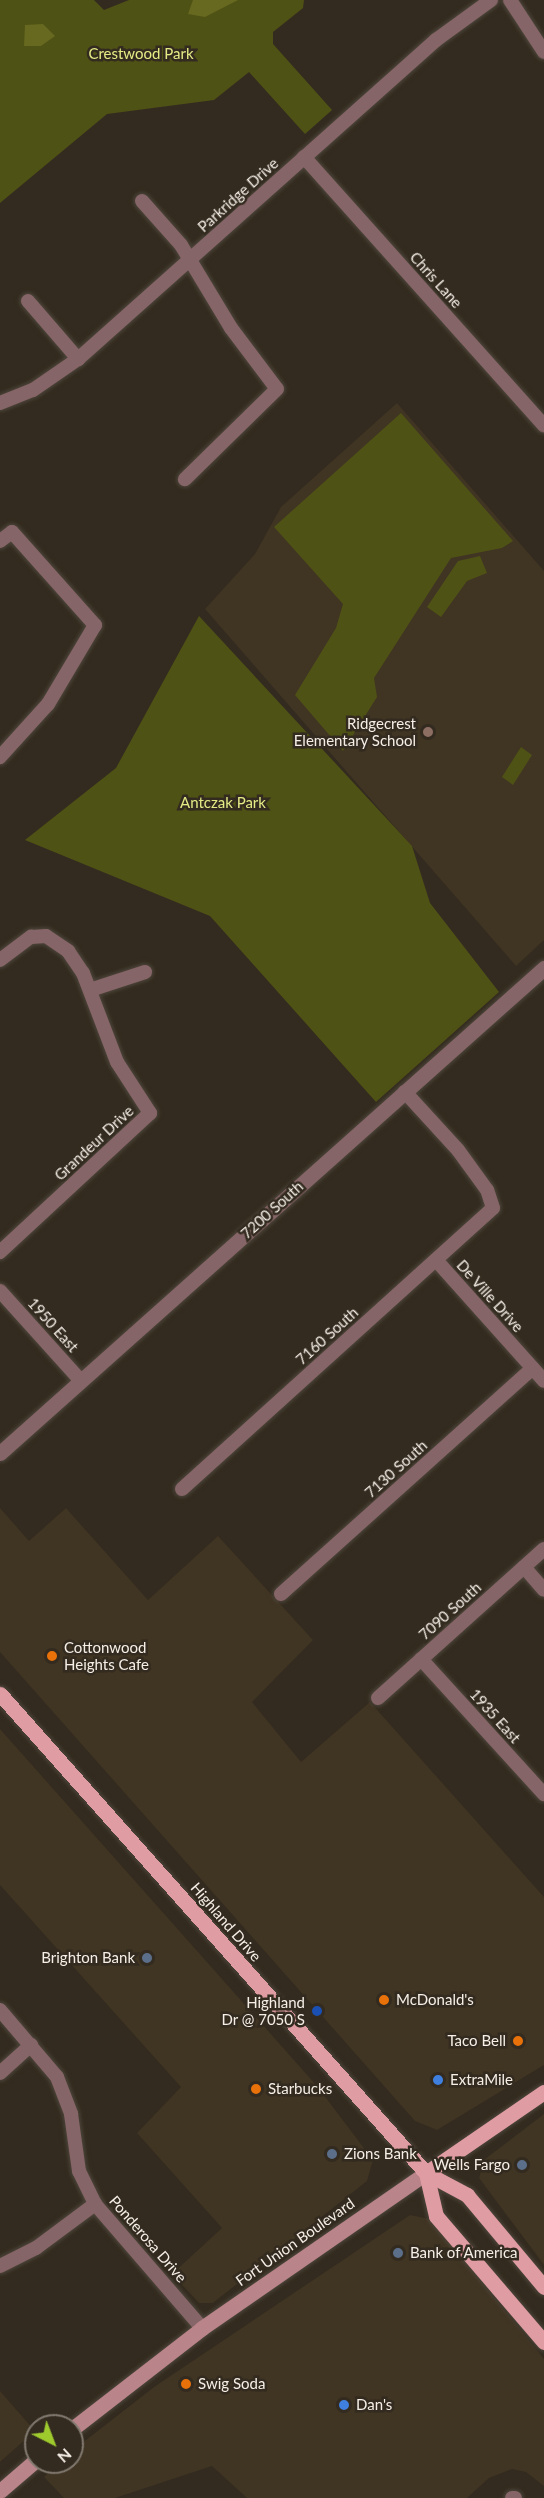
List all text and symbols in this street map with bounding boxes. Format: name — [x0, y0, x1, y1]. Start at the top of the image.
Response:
park label: Crestwood Park — [88, 45, 194, 63]
street label: Parkridge Drive — [194, 154, 282, 236]
street label: Chris Lane — [406, 248, 466, 312]
place label: Ridgecrest Elementary School — [293, 714, 416, 749]
marker: Ridgecrest Elementary School — [421, 725, 435, 739]
park label: Antczak Park — [180, 794, 266, 812]
street label: Grandeur Drive — [51, 1102, 137, 1184]
street label: 7200 South — [237, 1177, 307, 1243]
street label: De Ville Drive — [453, 1256, 527, 1336]
street label: 1950 East — [24, 1294, 82, 1356]
street label: 7160 South — [292, 1303, 362, 1369]
street label: 7130 South — [361, 1436, 431, 1502]
street label: 7090 South — [415, 1578, 485, 1644]
place label: Cottonwood Heights Cafe — [64, 1638, 149, 1673]
marker: Cottonwood Heights Cafe — [45, 1649, 59, 1663]
street label: 1935 East — [466, 1685, 524, 1747]
street label: Highland Drive — [187, 1879, 265, 1965]
place label: Brighton Bank — [41, 1949, 135, 1967]
marker: Brighton Bank — [140, 1951, 154, 1965]
place label: McDonald's — [396, 1991, 474, 2009]
place label: Highland Dr @ 7050 S — [221, 1993, 305, 2028]
marker: McDonald's — [377, 1993, 391, 2007]
marker: Highland Dr @ 7050 S — [310, 2004, 324, 2018]
place label: Taco Bell — [447, 2032, 506, 2050]
marker: Taco Bell — [511, 2034, 525, 2048]
place label: ExtraMile — [450, 2071, 513, 2089]
marker: ExtraMile — [431, 2073, 445, 2087]
place label: Starbucks — [268, 2080, 332, 2098]
marker: Starbucks — [249, 2082, 263, 2096]
place label: Zions Bank — [344, 2145, 417, 2163]
marker: Zions Bank — [325, 2147, 339, 2161]
place label: Wells Fargo — [434, 2156, 510, 2174]
marker: Wells Fargo — [515, 2158, 529, 2172]
street label: Ponderosa Drive — [105, 2192, 191, 2286]
street label: Fort Union Boulevard — [232, 2194, 358, 2290]
place label: Bank of America — [410, 2244, 518, 2262]
marker: Bank of America — [391, 2246, 405, 2260]
place label: Swig Soda — [198, 2375, 265, 2393]
marker: Swig Soda — [179, 2377, 193, 2391]
place label: Dan's — [356, 2396, 392, 2414]
marker: Dan's — [337, 2398, 351, 2412]
north arrow — [24, 2414, 84, 2474]
text: N — [54, 2445, 76, 2467]

